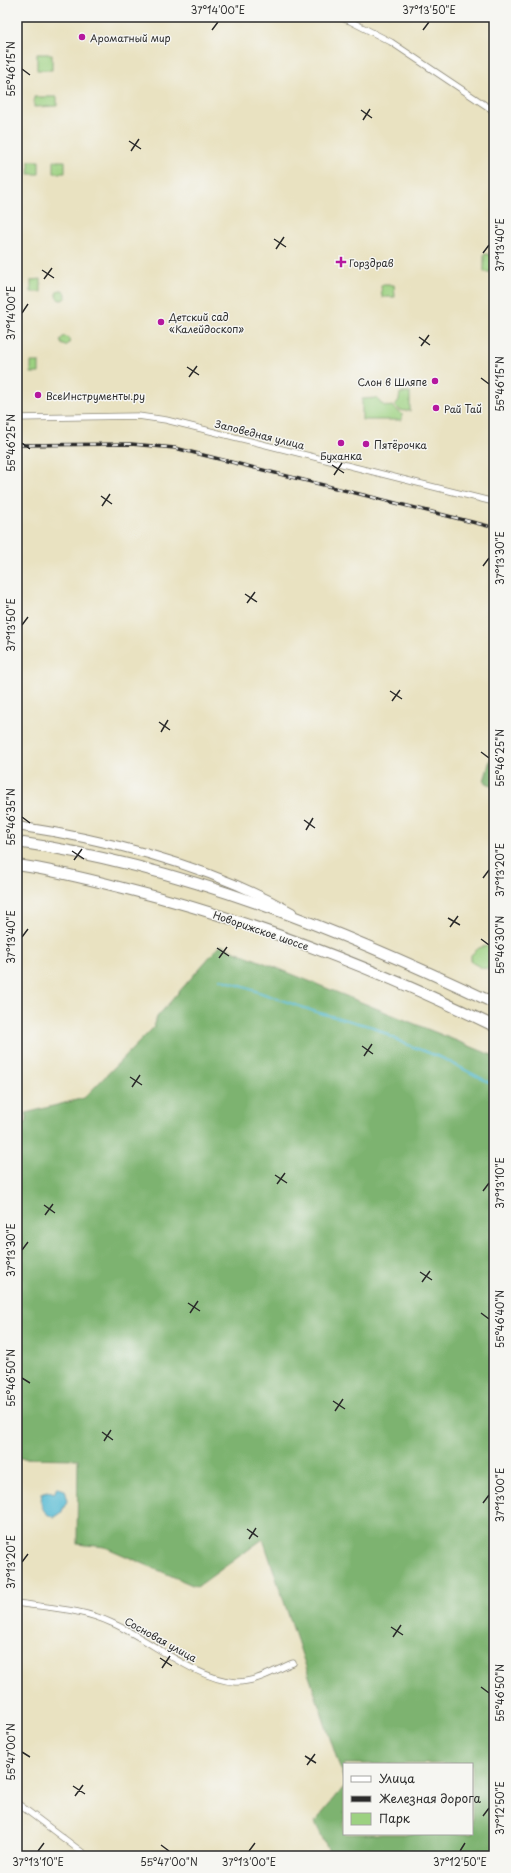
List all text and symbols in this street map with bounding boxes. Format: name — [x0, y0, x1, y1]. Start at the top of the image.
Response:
text: 37°14'00"E — [191, 2, 245, 17]
text: 37°13'50"E — [402, 2, 456, 17]
place label: Ароматный мир — [90, 30, 170, 45]
marker: Ароматный мир — [77, 32, 87, 42]
text: 55°46'15"N — [3, 41, 18, 97]
text: 37°13'40"E — [492, 218, 507, 272]
place label: Горздрав — [349, 255, 394, 270]
marker: Горздрав — [336, 257, 346, 267]
text: 37°14'00"E — [3, 286, 18, 340]
place label: Детский сад «Калейдоскоп» — [168, 309, 244, 336]
marker: Детский сад «Калейдоскоп» — [156, 317, 166, 327]
text: 55°46'15"N — [492, 356, 507, 412]
place label: Слон в Шляпе — [358, 374, 427, 389]
marker: Слон в Шляпе — [430, 376, 440, 386]
place label: ВсеИнструменты.ру — [46, 388, 145, 404]
marker: ВсеИнструменты.ру — [33, 390, 43, 400]
place label: Рай Тай — [444, 401, 482, 416]
marker: Рай Тай — [431, 403, 441, 413]
text: 55°46'25"N — [3, 414, 18, 472]
street label: Заповедная улица — [214, 416, 307, 453]
place label: Пятёрочка — [374, 437, 428, 452]
marker: Буханка — [336, 438, 346, 448]
marker: Пятёрочка — [361, 439, 371, 449]
place label: Буханка — [320, 448, 363, 464]
text: 37°13'30"E — [492, 531, 507, 585]
text: 37°13'50"E — [3, 598, 18, 652]
text: 55°46'25"N — [492, 729, 507, 787]
text: 55°46'35"N — [3, 788, 18, 846]
text: 37°13'20"E — [492, 843, 507, 897]
street label: Новорижское шоссе — [211, 907, 311, 953]
text: 37°13'40"E — [3, 910, 18, 964]
text: 55°46'30"N — [492, 916, 507, 974]
text: 37°13'10"E — [492, 1157, 507, 1209]
text: 37°13'30"E — [3, 1223, 18, 1277]
text: 55°46'40"N — [492, 1290, 507, 1348]
text: 55°46'50"N — [3, 1349, 18, 1407]
text: 37°13'00"E — [492, 1468, 507, 1522]
text: 37°13'20"E — [3, 1535, 18, 1589]
street label: Сосновая улица — [122, 1613, 200, 1665]
text: 55°46'50"N — [492, 1664, 507, 1722]
text: 55°47'00"N — [3, 1723, 18, 1781]
legend — [343, 1763, 473, 1835]
text: Улица — [379, 1769, 415, 1787]
text: 37°12'50"E — [492, 1781, 507, 1835]
text: Железная дорога — [379, 1789, 482, 1807]
text: Парк — [379, 1809, 411, 1827]
text: 37°13'10"E — [12, 1854, 64, 1869]
text: 55°47'00"N — [140, 1854, 198, 1869]
text: 37°13'00"E — [222, 1854, 276, 1869]
text: 37°12'50"E — [433, 1854, 487, 1869]

